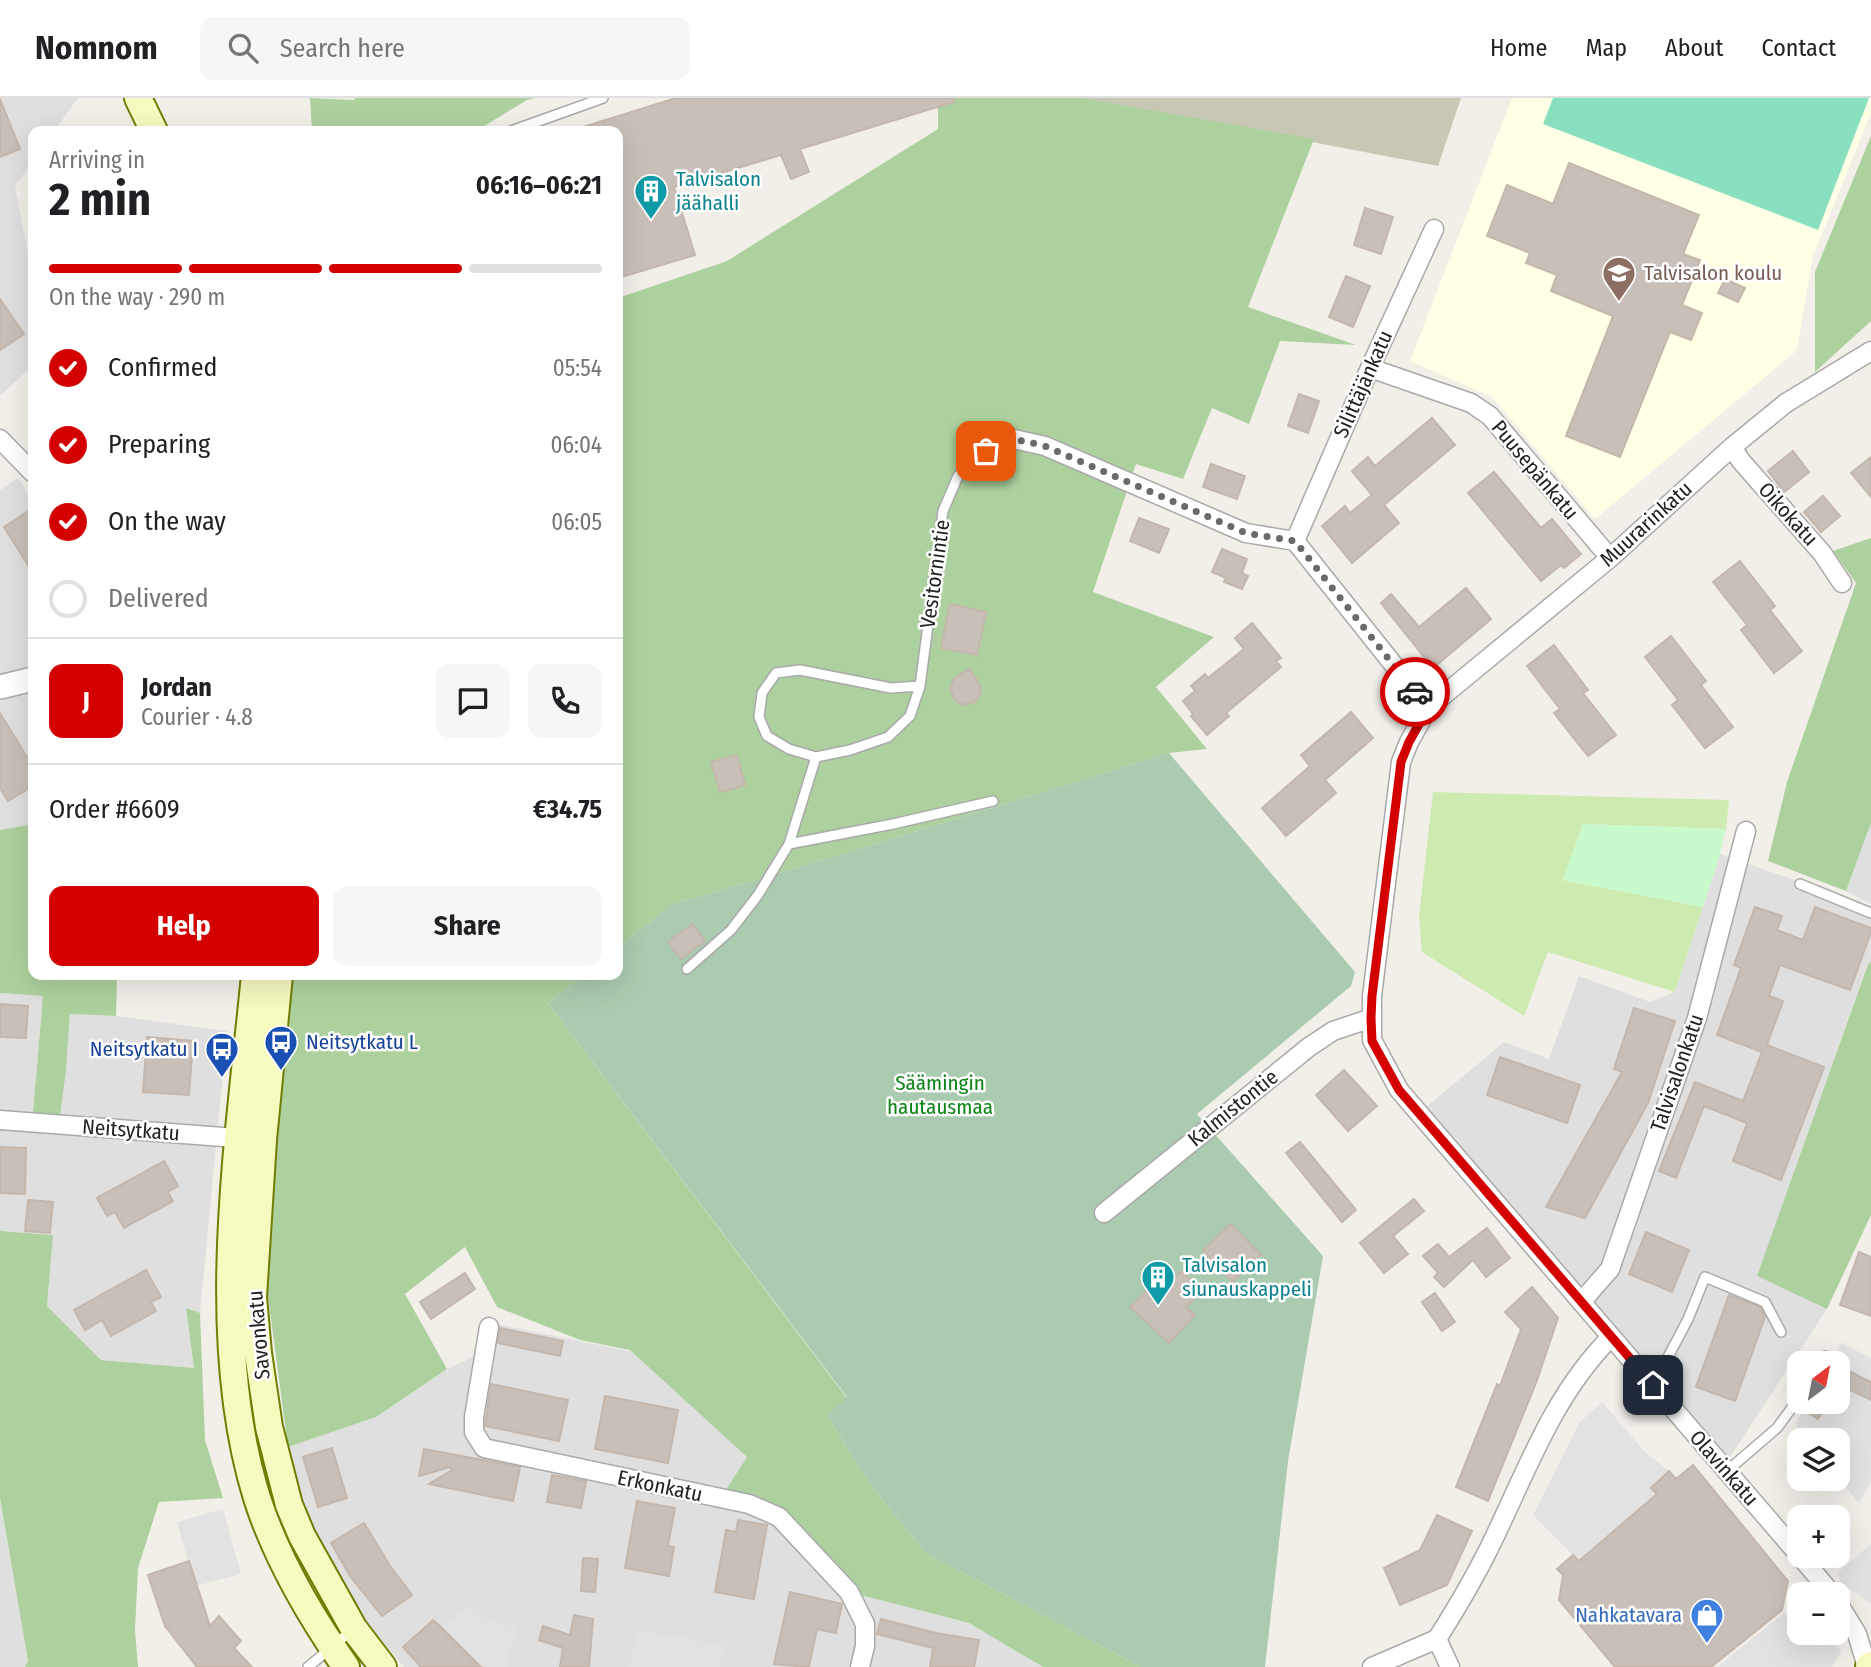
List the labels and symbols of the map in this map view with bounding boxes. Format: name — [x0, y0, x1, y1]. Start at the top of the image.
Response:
place label: Talvisalon jäähalli — [675, 166, 761, 216]
building icon: Talvisalon jäähalli — [632, 172, 670, 221]
school or university icon: Talvisalon koulu — [1600, 254, 1638, 303]
place label: Talvisalon koulu — [1644, 260, 1782, 286]
street label: Silittäjänkatu — [1328, 326, 1398, 442]
street label: Puusepänkatu — [1486, 415, 1584, 525]
pin — [956, 421, 1016, 481]
street label: Muurarinkatu — [1595, 476, 1697, 572]
street label: Oikokatu — [1753, 477, 1823, 551]
street label: Vesitornintie — [914, 518, 956, 630]
courier — [1380, 657, 1450, 727]
street label: Talvisalonkatu — [1645, 1011, 1709, 1135]
bus stop icon: Neitsytkatu L — [262, 1023, 300, 1072]
place label: Neitsytkatu L — [306, 1029, 419, 1055]
bus stop icon: Neitsytkatu I — [203, 1030, 241, 1079]
place label: Neitsytkatu I — [90, 1036, 198, 1062]
street label: Kalmistontie — [1183, 1064, 1283, 1152]
park label: Säämingin hautausmaa — [887, 1070, 993, 1120]
street label: Neitsytkatu — [81, 1114, 181, 1146]
place label: Talvisalon siunauskappeli — [1182, 1252, 1312, 1302]
building icon: Talvisalon siunauskappeli — [1139, 1258, 1177, 1307]
street label: Savonkatu — [242, 1289, 276, 1381]
north arrow — [1787, 1351, 1850, 1414]
pin — [1623, 1355, 1683, 1415]
street label: Olavinkatu — [1684, 1425, 1764, 1511]
street label: Erkonkatu — [615, 1464, 705, 1508]
shop icon: Nahkatavara — [1688, 1596, 1726, 1645]
place label: Nahkatavara — [1575, 1602, 1682, 1628]

